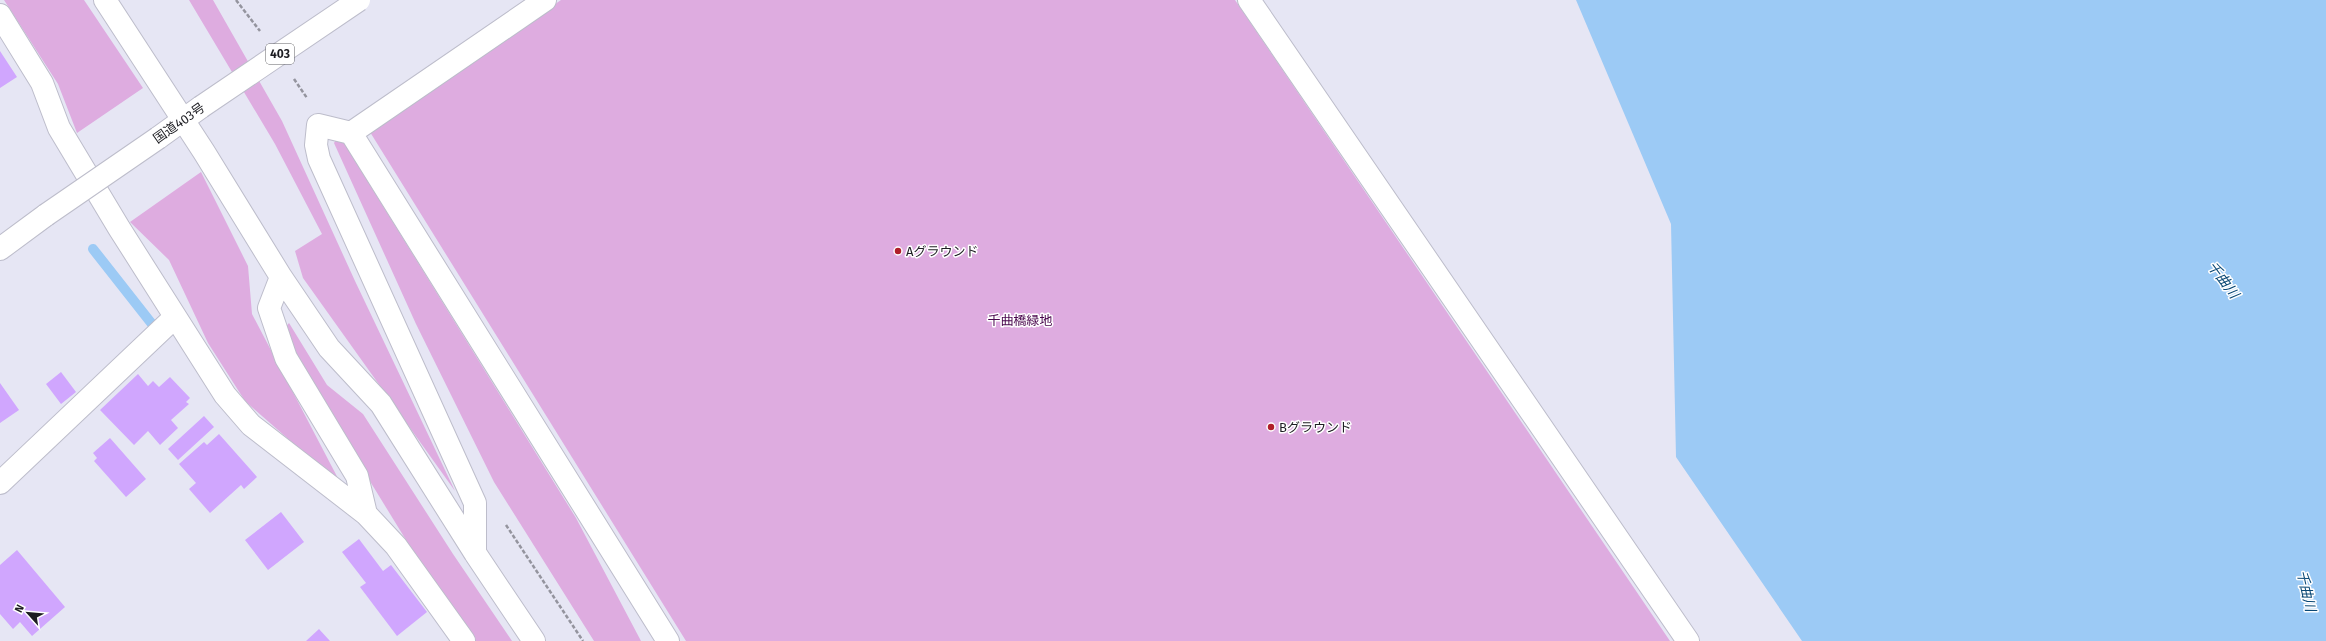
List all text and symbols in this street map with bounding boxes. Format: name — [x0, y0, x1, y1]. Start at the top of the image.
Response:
road number: 403 — [266, 44, 294, 64]
street label: 国道403号 — [150, 100, 208, 146]
place label: Aグラウンド — [906, 244, 978, 259]
marker: Aグラウンド — [893, 246, 903, 256]
water label: 千曲川 — [2204, 258, 2244, 303]
park label: 千曲橋緑地 — [987, 313, 1053, 328]
place label: Bグラウンド — [1279, 420, 1352, 435]
marker: Bグラウンド — [1266, 422, 1276, 432]
water label: 千曲川 — [2293, 569, 2319, 615]
north arrow — [8, 593, 48, 633]
text: N — [12, 602, 27, 615]

